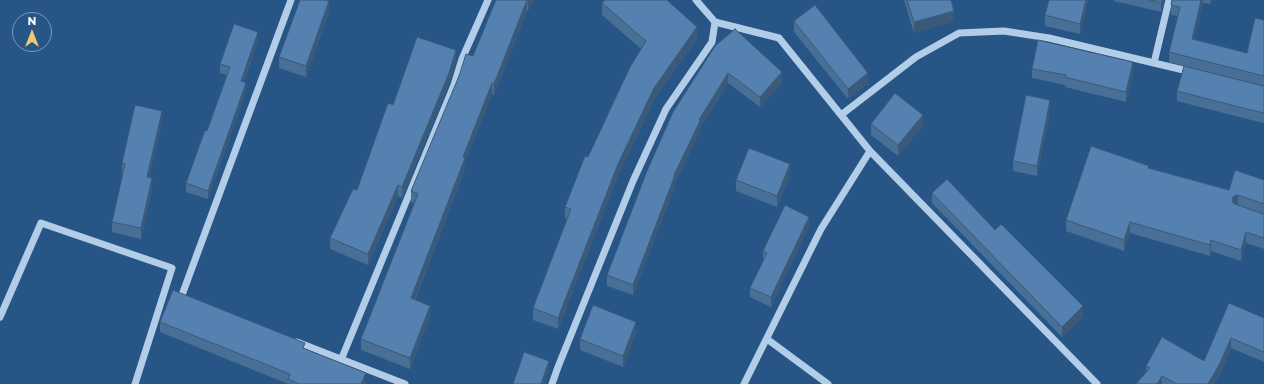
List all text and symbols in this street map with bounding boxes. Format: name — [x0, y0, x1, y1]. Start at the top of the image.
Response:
north arrow — [12, 12, 52, 52]
text: N — [28, 14, 36, 28]

